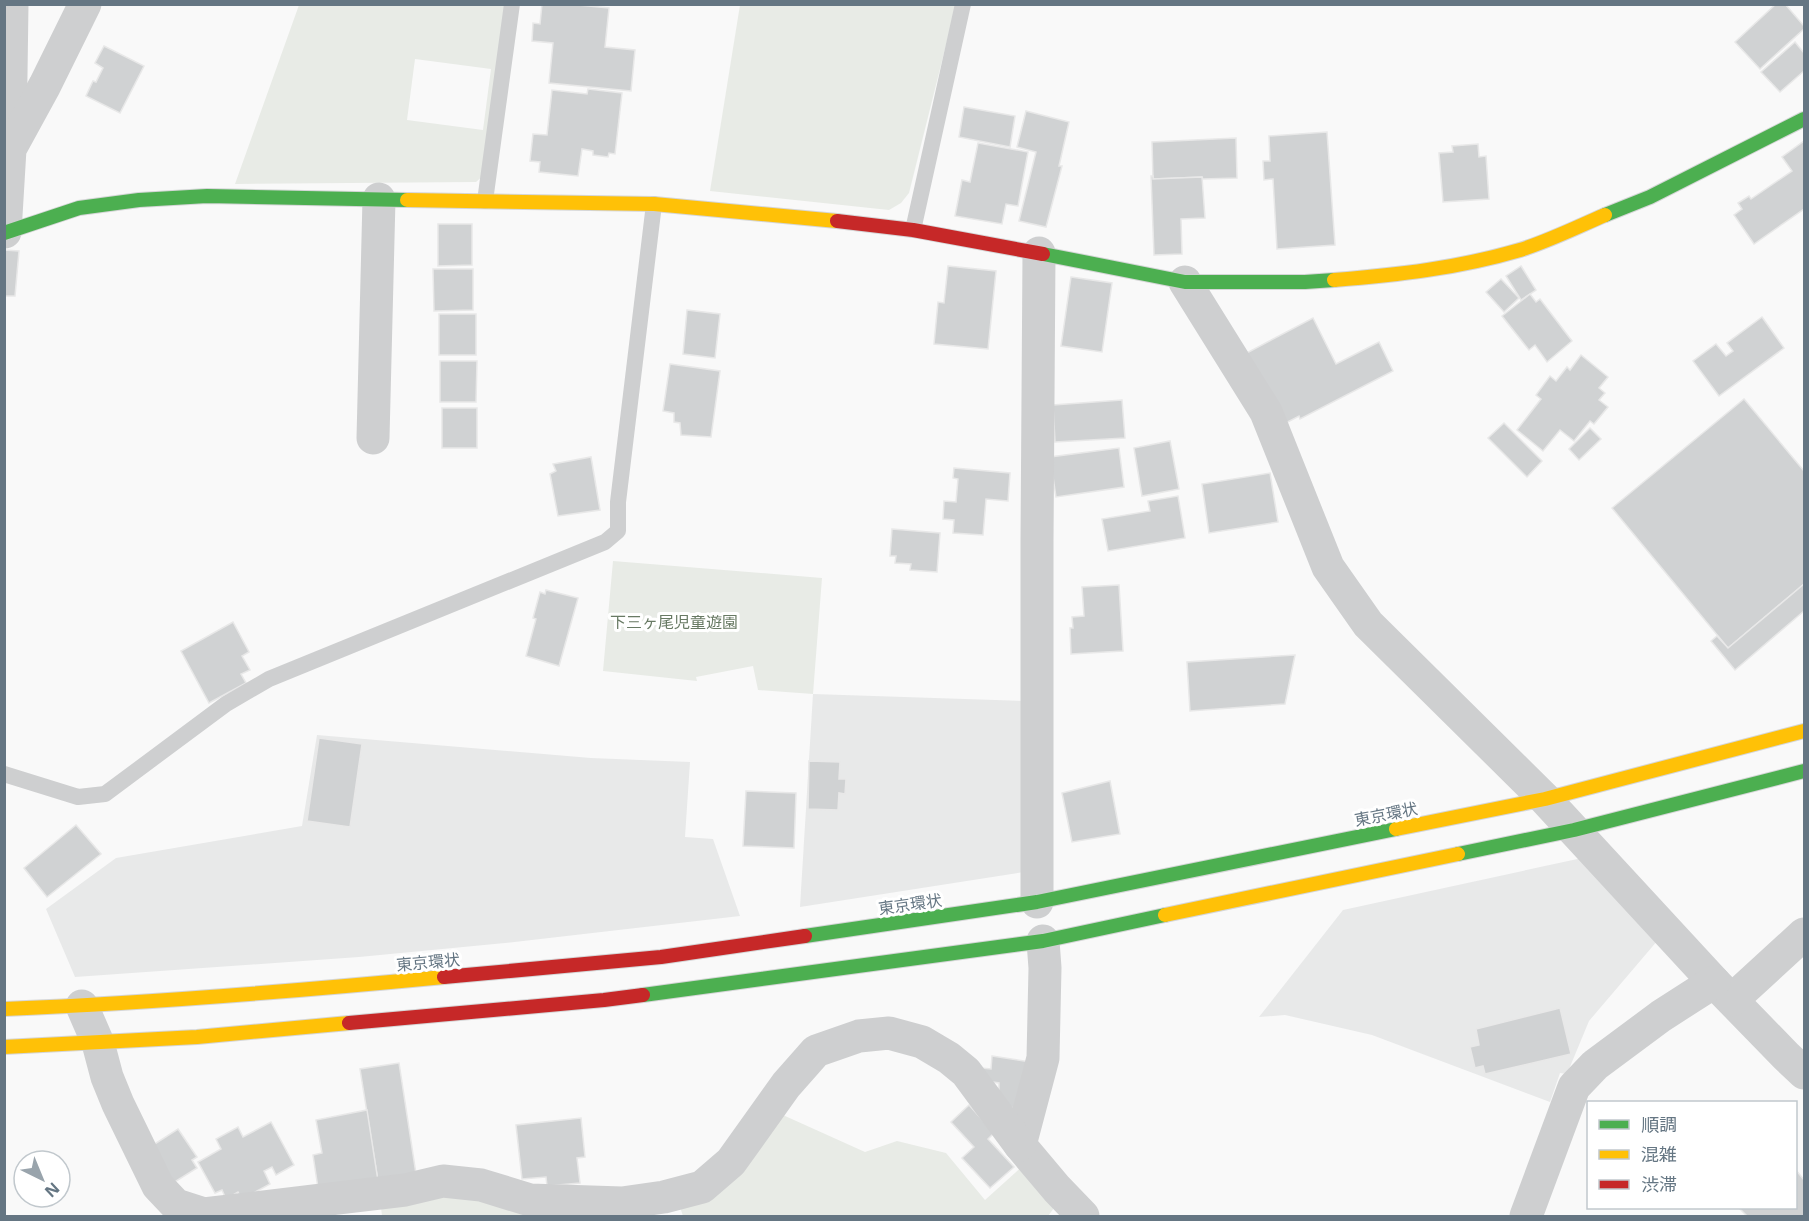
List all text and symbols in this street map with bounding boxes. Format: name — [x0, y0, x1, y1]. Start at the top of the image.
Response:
park label: 下三ヶ尾児童遊園 — [610, 611, 738, 633]
street label: 東京環状 — [1352, 797, 1420, 831]
street label: 東京環状 — [877, 889, 943, 919]
street label: 東京環状 — [395, 948, 461, 976]
legend — [1587, 1101, 1797, 1209]
text: 順調 — [1641, 1112, 1677, 1136]
text: 混雑 — [1641, 1142, 1677, 1166]
north arrow — [12, 1149, 72, 1209]
text: 渋滞 — [1641, 1172, 1677, 1196]
text: N — [40, 1177, 64, 1202]

